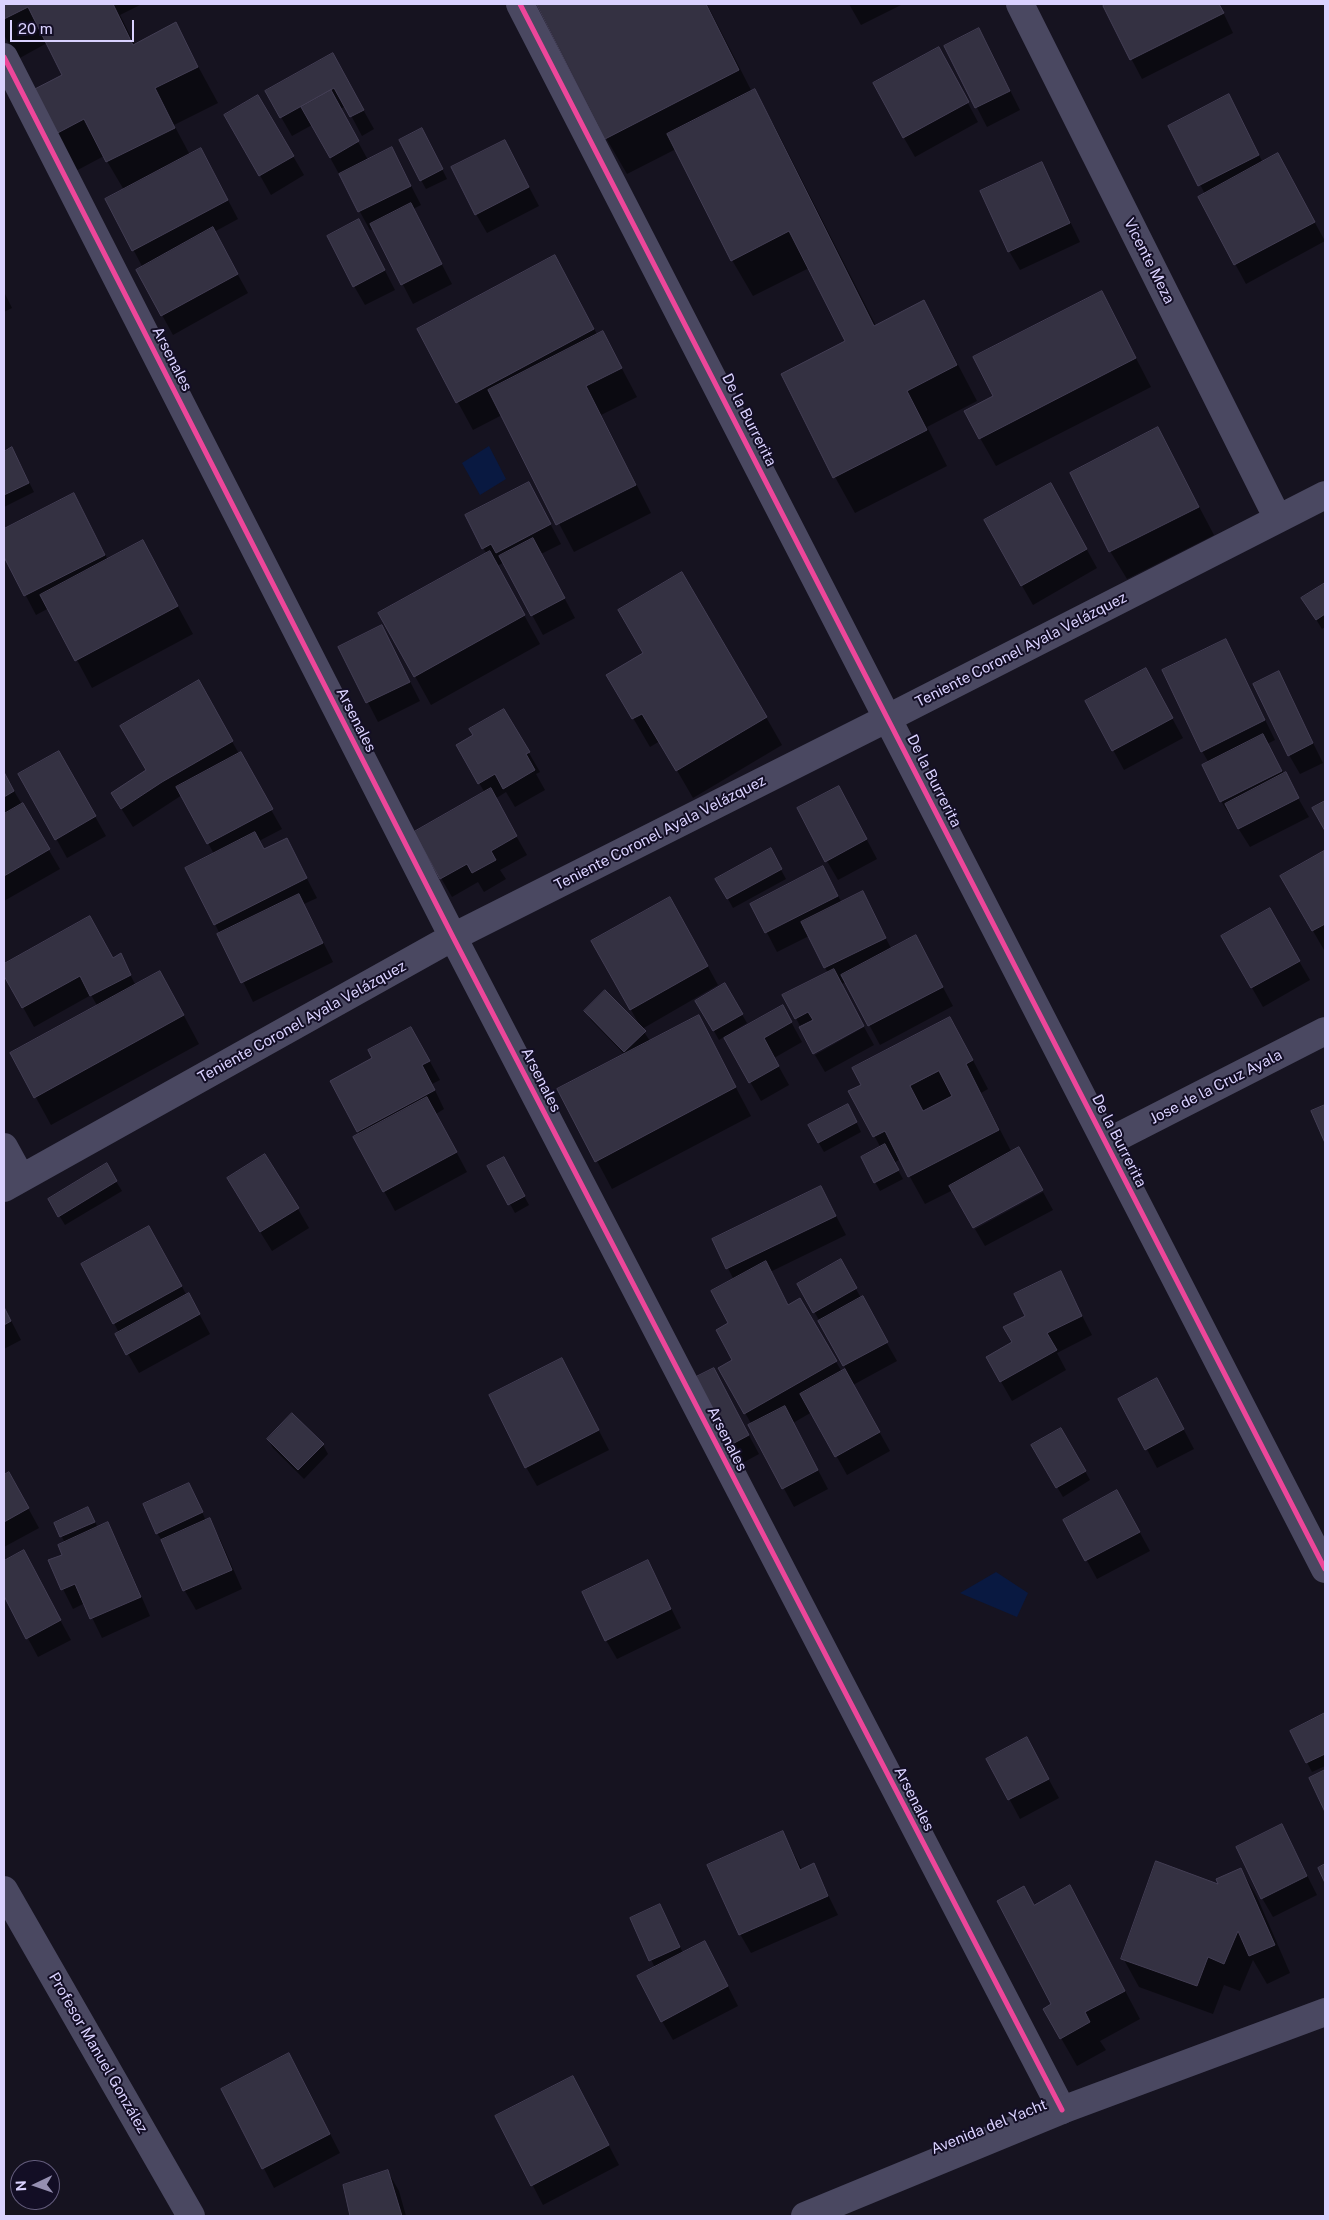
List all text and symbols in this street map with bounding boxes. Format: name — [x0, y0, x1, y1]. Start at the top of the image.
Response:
scale bar — [12, 10, 136, 42]
text: 20 m — [18, 20, 53, 37]
street label: Vicente Meza — [1120, 215, 1178, 307]
street label: Arsenales — [148, 324, 196, 394]
street label: De la Burrerita — [718, 371, 780, 469]
street label: Teniente Coronel Ayala Velázquez — [912, 589, 1130, 711]
street label: Arsenales — [332, 685, 380, 755]
street label: De la Burrerita — [903, 732, 965, 830]
street label: Teniente Coronel Ayala Velázquez — [551, 772, 769, 894]
street label: Teniente Coronel Ayala Velázquez — [195, 957, 409, 1087]
street label: Arsenales — [517, 1045, 565, 1115]
street label: Jose de la Cruz Ayala — [1147, 1046, 1285, 1128]
street label: De la Burrerita — [1088, 1092, 1150, 1190]
street label: Arsenales — [703, 1404, 751, 1474]
street label: Arsenales — [890, 1764, 938, 1834]
street label: Profesor Manuel González — [45, 1970, 151, 2136]
street label: Avenida del Yacht — [929, 2096, 1049, 2158]
north arrow — [10, 2160, 60, 2210]
text: N — [13, 2180, 29, 2192]

